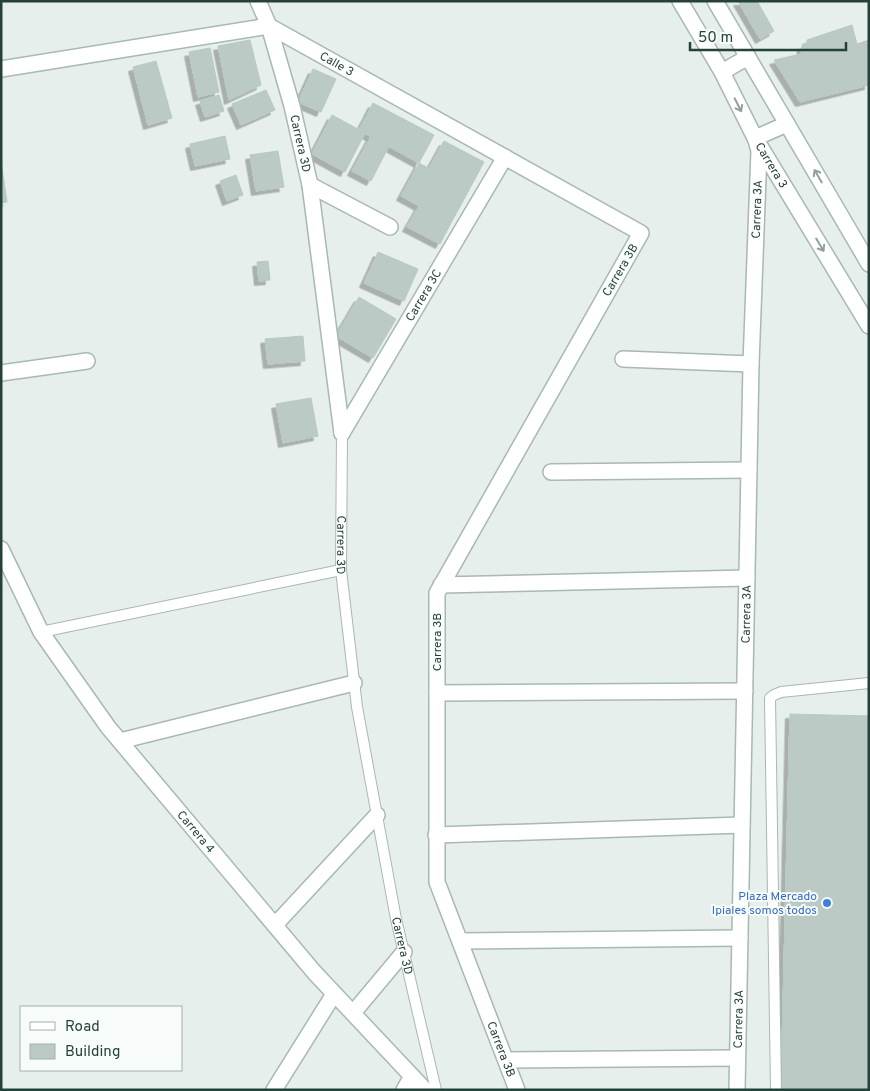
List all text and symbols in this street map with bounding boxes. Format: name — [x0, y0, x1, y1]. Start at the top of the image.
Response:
scale bar — [690, 20, 846, 52]
text: 50 m — [698, 29, 733, 48]
street label: Calle 3 — [316, 49, 356, 81]
one-way arrow — [733, 97, 743, 112]
street label: Carrera 3D — [285, 113, 314, 174]
street label: Carrera 3 — [751, 140, 791, 191]
one-way arrow — [812, 170, 822, 184]
street label: Carrera 3A — [749, 180, 767, 239]
one-way arrow — [815, 237, 825, 251]
street label: Carrera 3B — [599, 241, 642, 300]
street label: Carrera 3C — [403, 266, 446, 325]
street label: Carrera 3D — [332, 516, 348, 575]
street label: Carrera 3A — [739, 585, 756, 644]
street label: Carrera 3B — [430, 613, 446, 671]
street label: Carrera 4 — [173, 808, 218, 857]
place label: Plaza Mercado Ipiales somos todos — [712, 889, 817, 919]
marker: Plaza Mercado Ipiales somos todos — [821, 897, 833, 909]
street label: Carrera 3D — [387, 916, 416, 976]
street label: Carrera 3A — [731, 990, 748, 1049]
legend — [20, 1006, 182, 1071]
text: Road — [65, 1018, 100, 1037]
street label: Carrera 3B — [482, 1019, 518, 1080]
text: Building — [65, 1043, 120, 1062]

